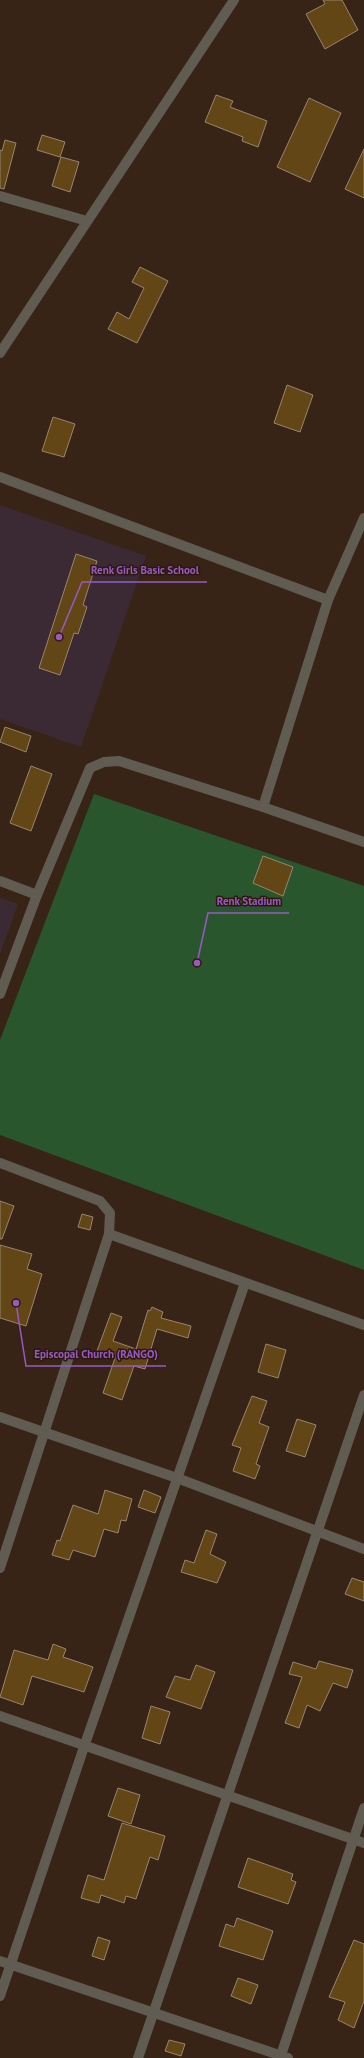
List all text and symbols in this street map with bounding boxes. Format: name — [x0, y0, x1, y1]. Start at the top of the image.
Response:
callout: Renk Girls Basic School — [82, 559, 207, 582]
text: Renk Girls Basic School — [91, 563, 200, 577]
callout: Renk Stadium — [208, 890, 289, 913]
text: Renk Stadium — [217, 894, 281, 908]
callout: Episcopal Church (RANGO) — [26, 1343, 166, 1366]
text: Episcopal Church (RANGO) — [34, 1347, 158, 1361]

